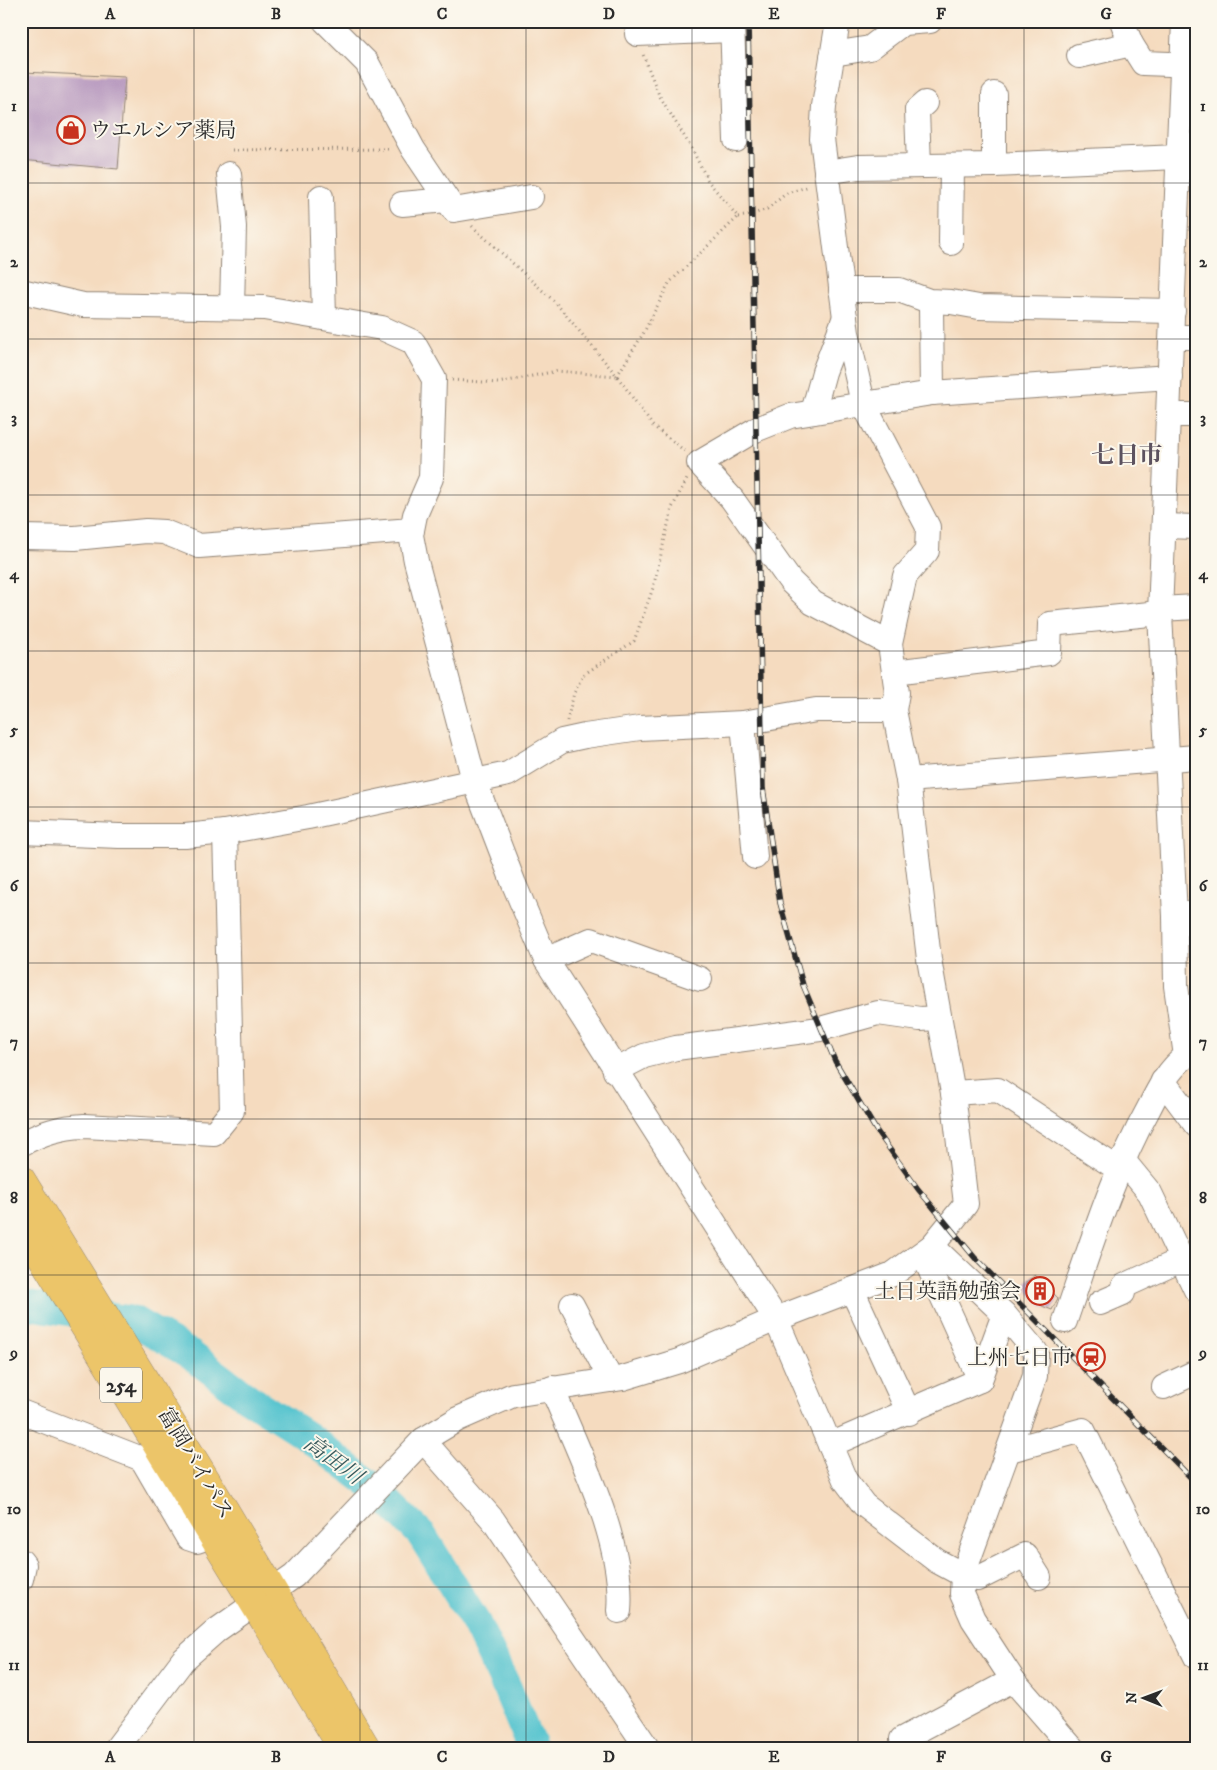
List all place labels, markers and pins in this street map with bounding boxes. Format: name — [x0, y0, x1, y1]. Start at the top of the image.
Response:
shop icon: ウエルシア薬局 — [56, 115, 86, 145]
place label: ウエルシア薬局 — [90, 118, 236, 144]
building icon: 土日英語勉強会 — [1025, 1276, 1055, 1306]
place label: 土日英語勉強会 — [874, 1279, 1021, 1305]
station icon: 上州七日市 — [1076, 1342, 1106, 1372]
place label: 上州七日市 — [967, 1345, 1072, 1371]

